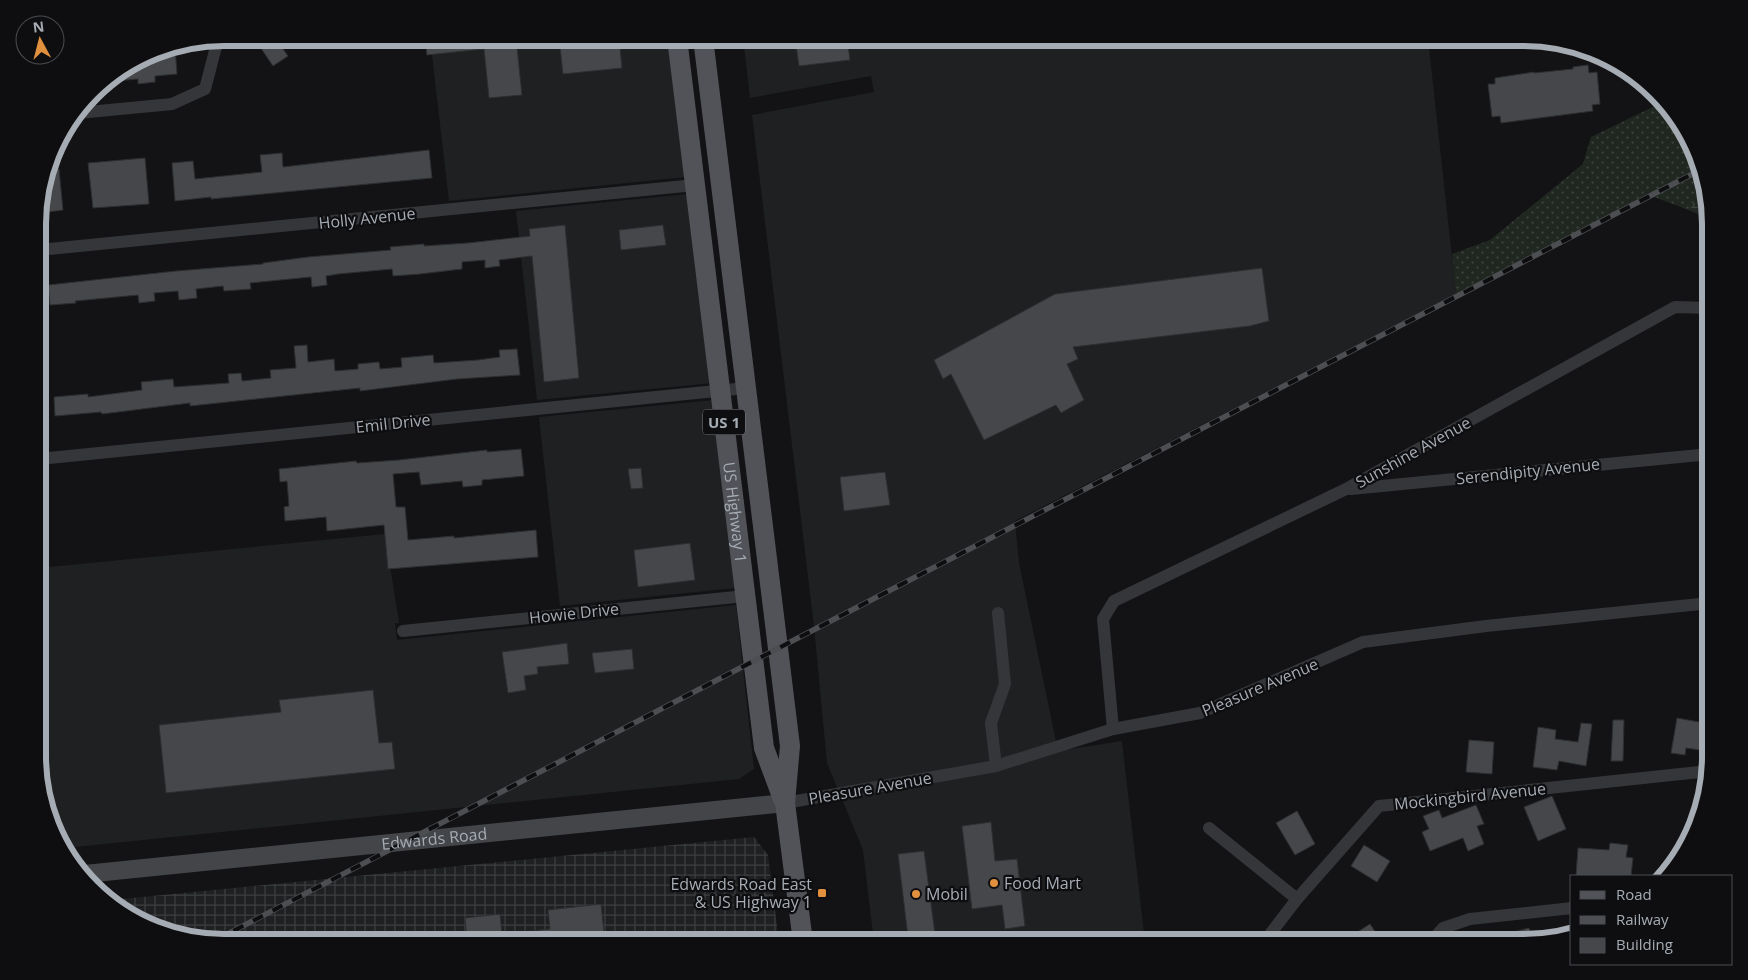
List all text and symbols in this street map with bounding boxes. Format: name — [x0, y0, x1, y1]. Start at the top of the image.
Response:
north arrow — [15, 15, 65, 65]
text: N — [32, 16, 45, 37]
street label: Holly Avenue — [317, 202, 417, 234]
street label: Emil Drive — [355, 408, 432, 438]
road number: US 1 — [703, 410, 745, 434]
street label: Sunshine Avenue — [1351, 411, 1475, 493]
street label: Serendipity Avenue — [1455, 453, 1601, 489]
street label: US Highway 1 — [718, 461, 752, 564]
street label: Howie Drive — [528, 597, 620, 629]
street label: Pleasure Avenue — [1198, 653, 1322, 721]
street label: Pleasure Avenue — [807, 766, 933, 810]
street label: Mockingbird Avenue — [1393, 777, 1547, 815]
street label: Edwards Road — [380, 822, 488, 855]
place label: Food Mart — [1004, 872, 1081, 894]
place label: Edwards Road East & US Highway 1 — [670, 873, 812, 913]
legend — [1570, 875, 1733, 965]
marker: Food Mart — [988, 877, 1000, 889]
place label: Mobil — [926, 883, 968, 905]
text: Road — [1616, 884, 1652, 904]
marker: Edwards Road East & US Highway 1 — [816, 887, 828, 899]
marker: Mobil — [910, 888, 922, 900]
text: Railway — [1616, 909, 1669, 929]
text: Building — [1616, 934, 1673, 954]

